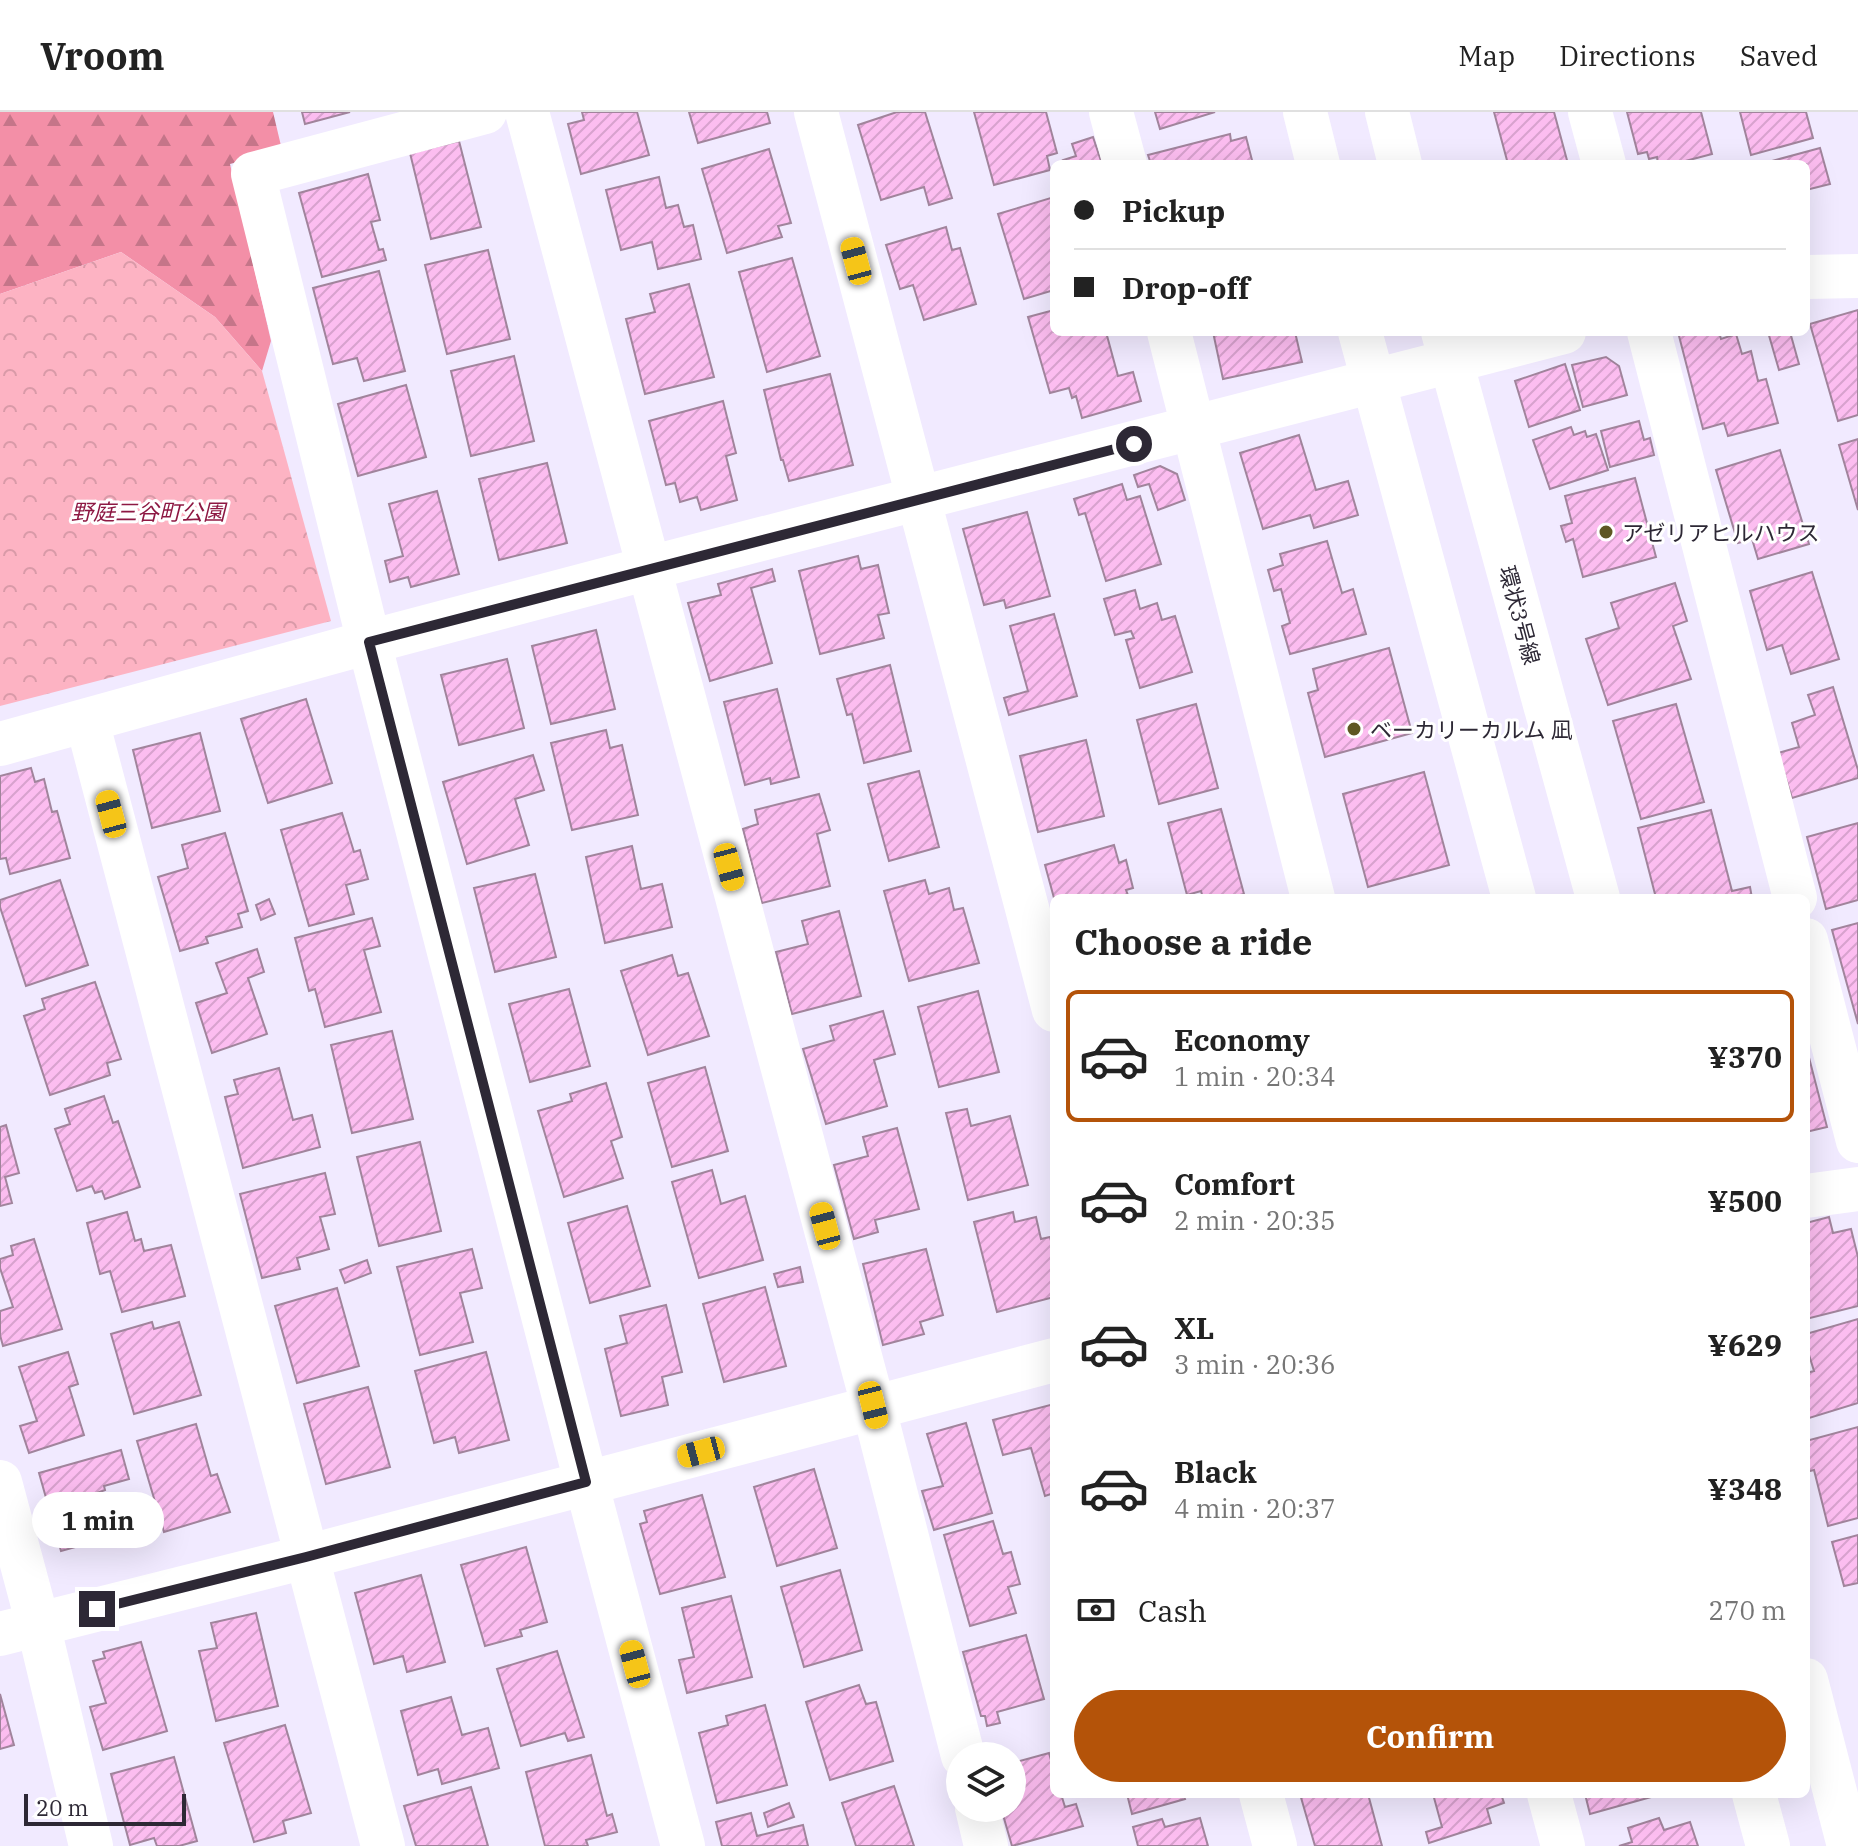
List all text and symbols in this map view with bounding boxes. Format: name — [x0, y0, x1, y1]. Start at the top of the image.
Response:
text: Vroom — [40, 31, 165, 80]
text: Map — [1458, 37, 1515, 74]
text: Directions — [1559, 37, 1696, 74]
text: Saved — [1740, 37, 1818, 74]
text: Pickup — [1122, 191, 1225, 230]
car — [838, 235, 874, 287]
text: Drop-off — [1122, 268, 1250, 307]
route start — [1116, 426, 1152, 462]
park label: 野庭三谷町公園 — [71, 497, 228, 526]
place label: アゼリアヒルハウス — [1622, 518, 1820, 547]
marker: アゼリアヒルハウス — [1597, 523, 1615, 541]
street label: 環状3号線 — [1493, 562, 1547, 668]
place label: ベーカリーカルム 凪 — [1370, 715, 1573, 744]
marker: ベーカリーカルム 凪 — [1345, 720, 1363, 738]
car — [93, 788, 129, 840]
car — [711, 841, 747, 893]
text: Choose a ride — [1074, 918, 1313, 965]
icon: car — [1078, 1020, 1150, 1092]
text: Economy — [1174, 1020, 1310, 1059]
text: ¥370 — [1708, 1037, 1782, 1076]
text: 1 min · 20:34 — [1174, 1059, 1336, 1093]
icon: car — [1078, 1164, 1150, 1236]
text: Comfort — [1174, 1164, 1295, 1203]
text: ¥500 — [1708, 1181, 1782, 1220]
car — [807, 1200, 843, 1252]
text: 2 min · 20:35 — [1174, 1203, 1336, 1237]
icon: car — [1078, 1308, 1150, 1380]
text: XL — [1174, 1308, 1214, 1347]
text: ¥629 — [1708, 1325, 1782, 1364]
text: 3 min · 20:36 — [1174, 1347, 1336, 1381]
car — [856, 1379, 890, 1431]
car — [675, 1434, 727, 1470]
icon: car — [1078, 1452, 1150, 1524]
text: Black — [1174, 1452, 1257, 1491]
text: ¥348 — [1708, 1469, 1782, 1508]
text: 4 min · 20:37 — [1174, 1491, 1336, 1525]
callout: 1 min — [31, 1493, 163, 1549]
text: 1 min — [62, 1503, 134, 1537]
icon: cash — [1074, 1588, 1118, 1632]
route end — [79, 1591, 115, 1627]
text: Cash — [1138, 1591, 1207, 1630]
text: 270 m — [1708, 1593, 1786, 1627]
car — [617, 1638, 653, 1690]
button: Confirm — [1074, 1690, 1786, 1782]
map controls — [946, 1742, 1026, 1822]
button: layers — [946, 1742, 1026, 1822]
scale bar — [24, 1790, 186, 1826]
text: 20 m — [36, 1793, 88, 1822]

